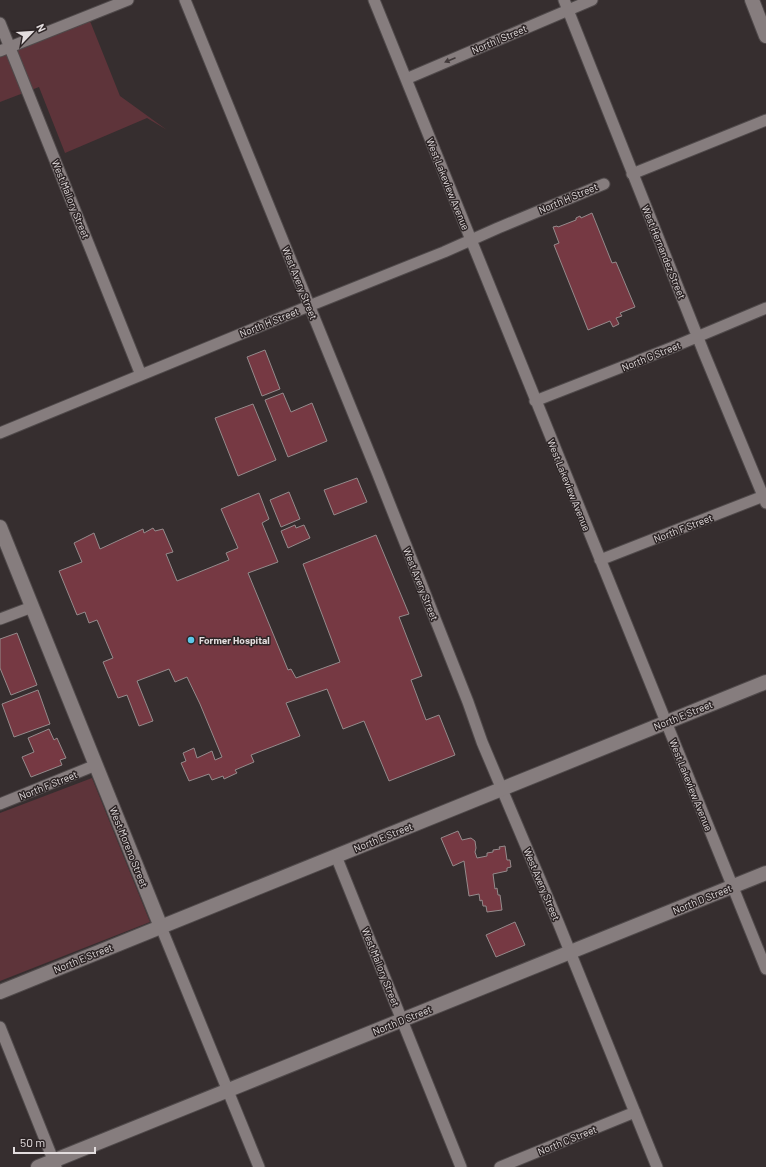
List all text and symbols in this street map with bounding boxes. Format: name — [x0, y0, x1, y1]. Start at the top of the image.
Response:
north arrow — [12, 12, 52, 52]
text: N — [34, 21, 49, 34]
street label: North I Street — [470, 22, 529, 56]
one-way arrow — [445, 57, 456, 63]
street label: West Lakeview Avenue — [424, 136, 472, 232]
street label: West Mallory Street — [50, 158, 92, 241]
street label: North H Street — [537, 180, 600, 216]
street label: West Hernandez Street — [640, 203, 688, 301]
street label: West Avery Street — [280, 245, 320, 322]
street label: North H Street — [238, 305, 301, 339]
street label: North G Street — [620, 339, 683, 373]
street label: West Lakeview Avenue — [545, 437, 593, 533]
street label: North F Street — [652, 511, 714, 545]
street label: West Avery Street — [401, 546, 441, 623]
place label: Former Hospital — [199, 634, 270, 646]
marker: Former Hospital — [186, 635, 196, 645]
street label: North E Street — [652, 698, 714, 732]
street label: West Lakeview Avenue — [667, 737, 715, 833]
street label: North F Street — [17, 768, 79, 802]
street label: West Moreno Street — [107, 805, 151, 889]
street label: North E Street — [352, 820, 414, 854]
street label: West Avery Street — [521, 846, 563, 922]
street label: North D Street — [671, 882, 734, 916]
street label: West Mallory Street — [360, 926, 402, 1009]
street label: North E Street — [52, 941, 114, 975]
street label: North D Street — [371, 1003, 434, 1037]
street label: North C Street — [536, 1123, 599, 1157]
scale bar — [14, 1129, 95, 1155]
text: 50 m — [20, 1135, 45, 1149]

